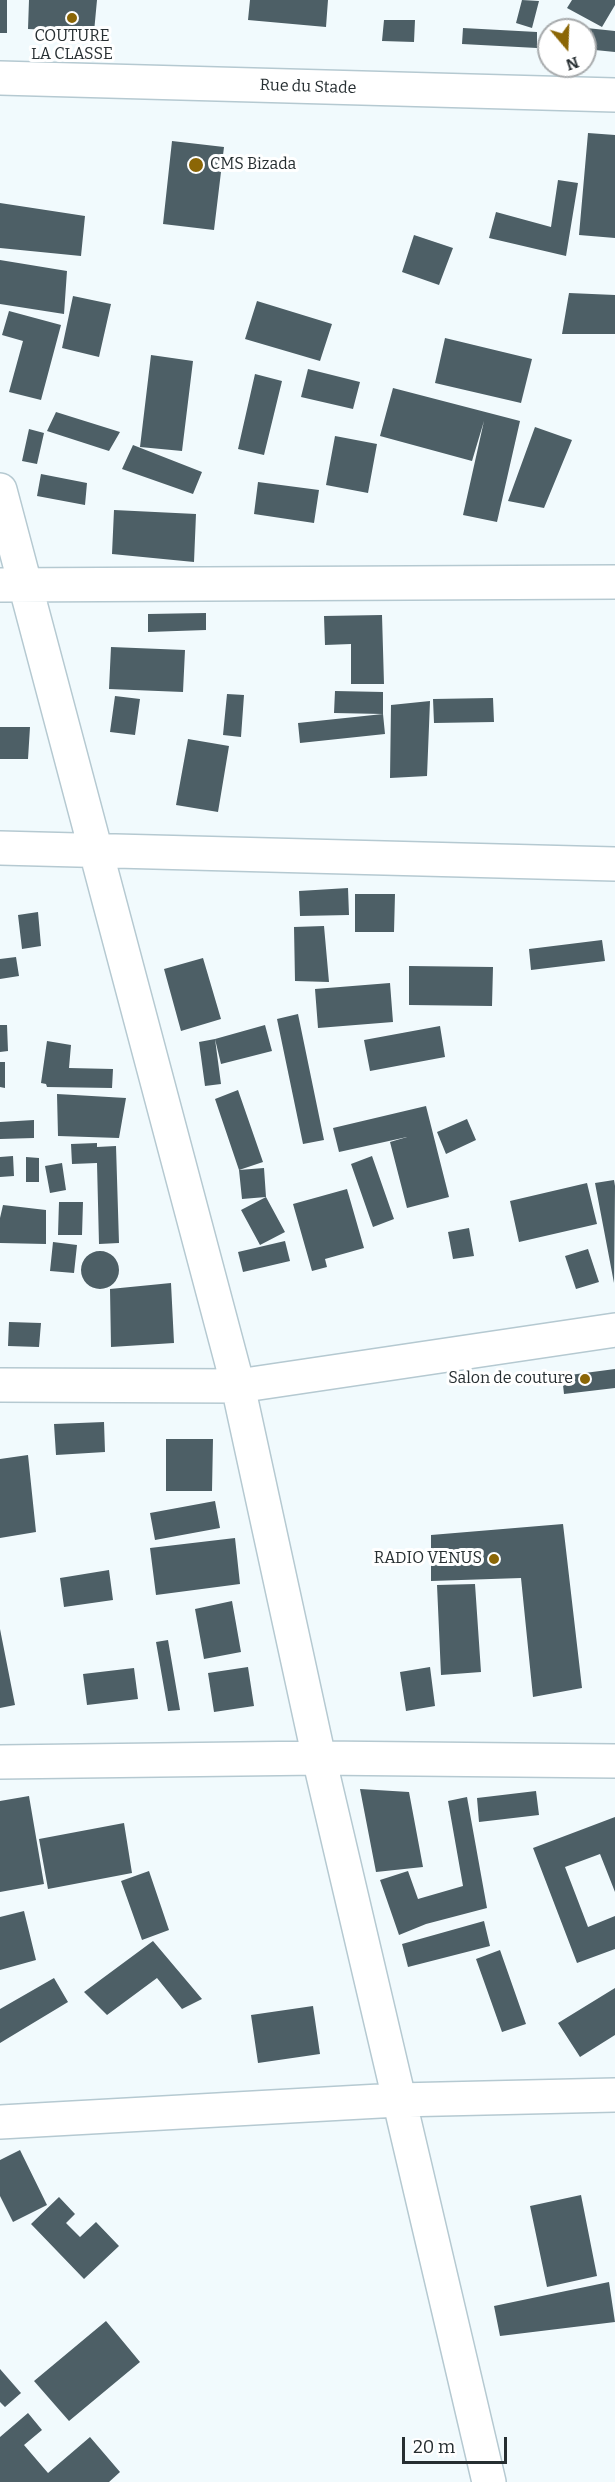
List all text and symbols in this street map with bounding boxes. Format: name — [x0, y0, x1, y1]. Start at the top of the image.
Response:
marker: COUTURE LA CLASSE — [65, 11, 79, 25]
north arrow — [537, 18, 597, 78]
place label: COUTURE LA CLASSE — [31, 27, 113, 65]
text: N — [563, 53, 581, 75]
street label: Rue du Stade — [259, 76, 357, 98]
place label: CMS Bizada — [210, 155, 296, 175]
marker: CMS Bizada — [187, 156, 205, 174]
place label: Salon de couture — [448, 1369, 573, 1389]
marker: Salon de couture — [578, 1372, 592, 1386]
place label: RADIO VENUS — [374, 1549, 482, 1569]
marker: RADIO VENUS — [487, 1552, 501, 1566]
scale bar — [405, 2425, 510, 2463]
text: 20 m — [413, 2436, 455, 2458]

